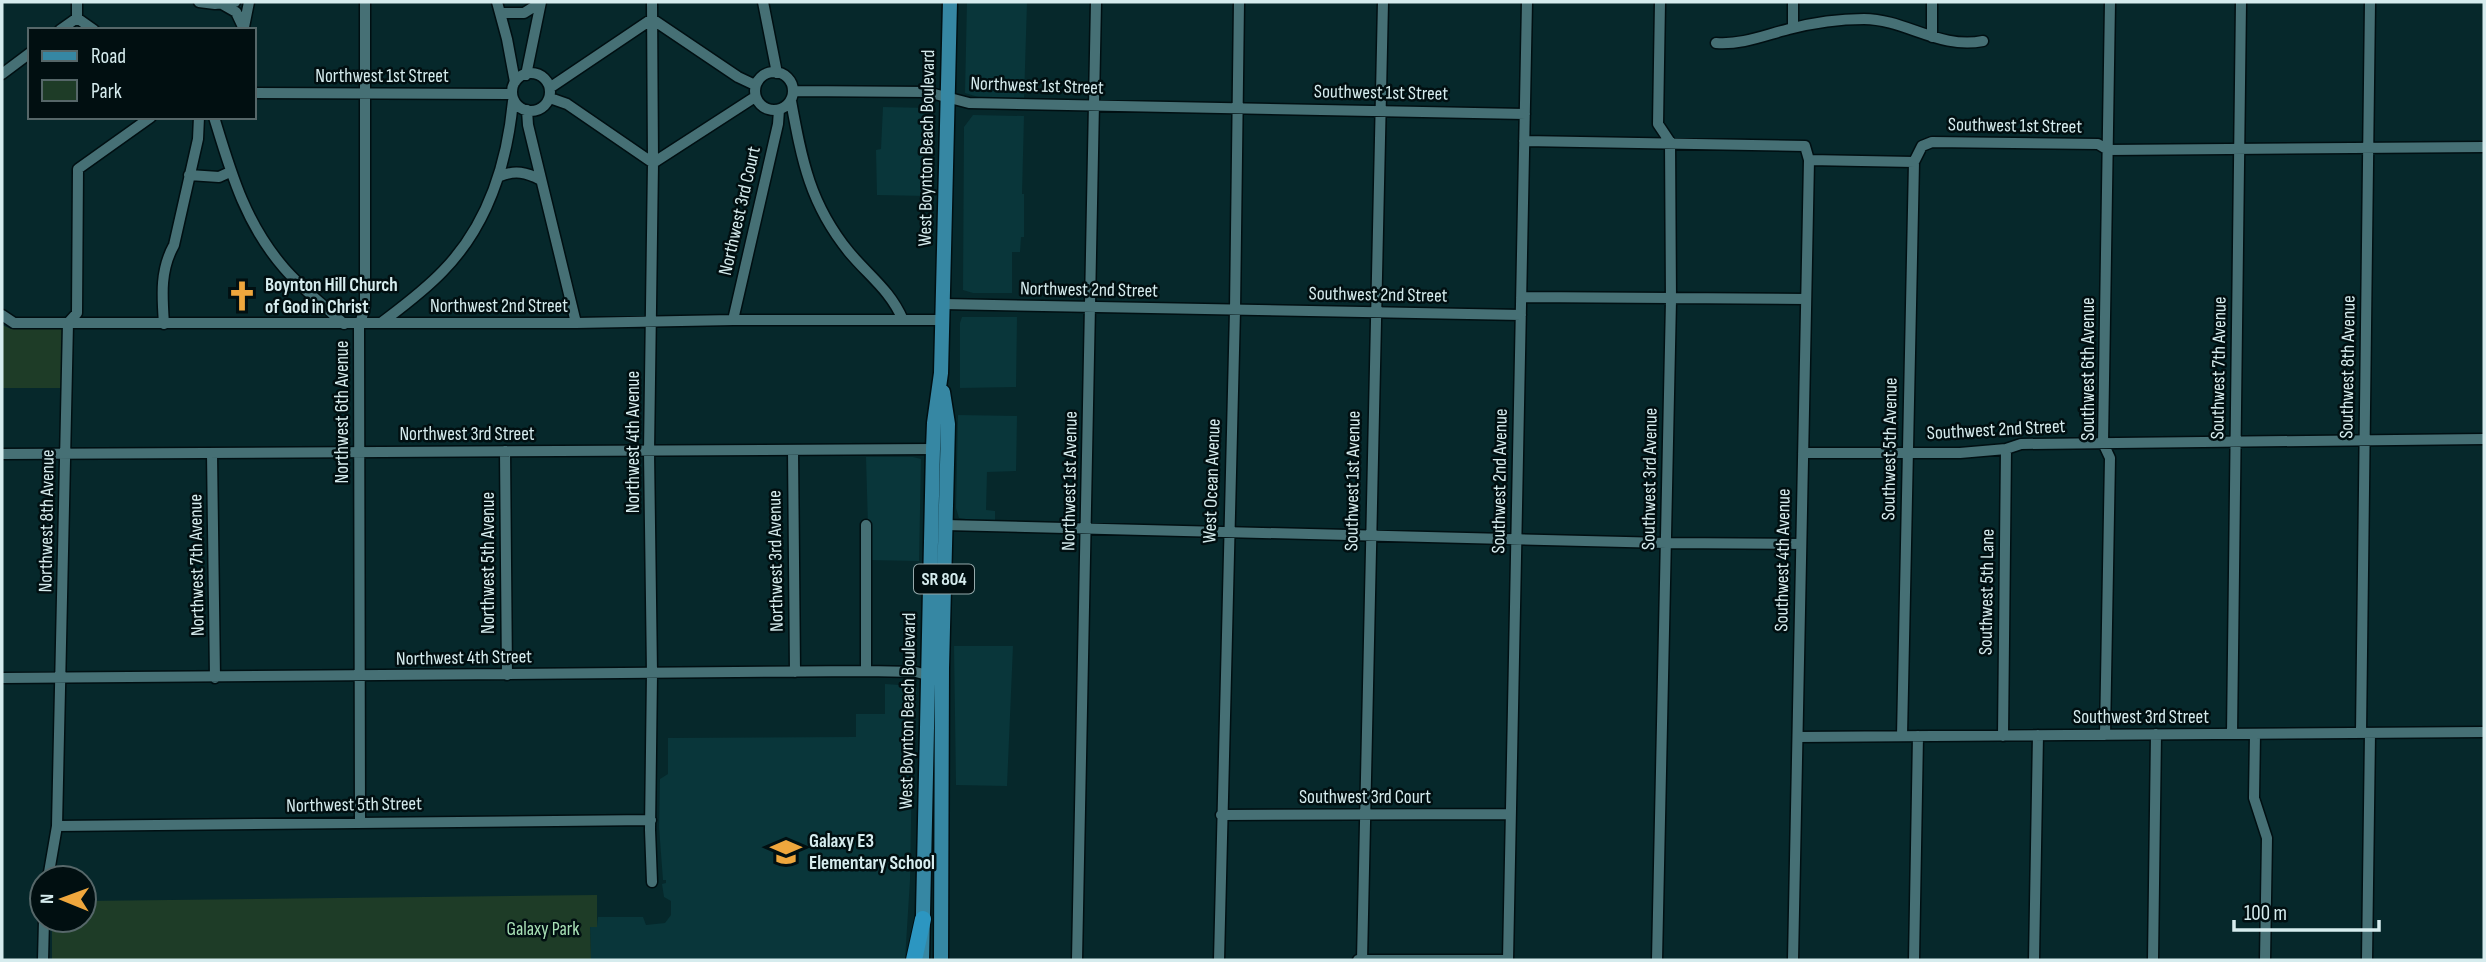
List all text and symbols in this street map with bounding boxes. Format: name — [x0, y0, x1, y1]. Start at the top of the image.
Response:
legend — [28, 28, 256, 119]
text: Road — [91, 44, 126, 69]
street label: West Boynton Beach Boulevard — [914, 49, 940, 247]
street label: Northwest 1st Street — [315, 65, 449, 88]
street label: Northwest 1st Street — [970, 72, 1104, 100]
text: Park — [91, 79, 122, 104]
street label: Southwest 1st Street — [1314, 80, 1448, 106]
street label: Southwest 1st Street — [1948, 113, 2082, 139]
street label: Northwest 3rd Court — [714, 144, 766, 278]
place label: Boynton Hill Church of God in Christ — [265, 274, 398, 319]
street label: Northwest 2nd Street — [1020, 277, 1158, 303]
church icon: Boynton Hill Church of God in Christ — [225, 279, 259, 313]
street label: Southwest 2nd Street — [1308, 282, 1448, 308]
street label: Northwest 2nd Street — [430, 295, 568, 318]
street label: Southwest 8th Avenue — [2335, 295, 2361, 439]
street label: Southwest 7th Avenue — [2206, 296, 2232, 440]
street label: Southwest 6th Avenue — [2077, 297, 2100, 441]
street label: Northwest 6th Avenue — [331, 341, 354, 483]
street label: Northwest 4th Avenue — [622, 371, 645, 513]
street label: Southwest 5th Avenue — [1877, 377, 1903, 521]
street label: Southwest 2nd Avenue — [1487, 408, 1513, 554]
street label: Southwest 3rd Avenue — [1637, 408, 1663, 550]
street label: Northwest 1st Avenue — [1057, 411, 1083, 551]
street label: Southwest 1st Avenue — [1340, 411, 1366, 551]
street label: Southwest 2nd Street — [1926, 415, 2066, 445]
street label: West Ocean Avenue — [1198, 418, 1226, 544]
street label: Northwest 3rd Street — [399, 423, 535, 446]
street label: Northwest 8th Avenue — [34, 449, 60, 593]
street label: Southwest 4th Avenue — [1770, 488, 1796, 632]
street label: Northwest 3rd Avenue — [763, 490, 789, 632]
street label: Northwest 5th Avenue — [477, 492, 500, 634]
street label: Northwest 7th Avenue — [184, 494, 210, 636]
street label: Southwest 5th Lane — [1974, 529, 2000, 655]
road number: SR 804 — [914, 564, 974, 594]
street label: West Boynton Beach Boulevard — [895, 612, 921, 810]
street label: Northwest 4th Street — [396, 645, 532, 671]
street label: Southwest 3rd Street — [2073, 706, 2209, 729]
street label: Southwest 3rd Court — [1299, 786, 1431, 809]
street label: Northwest 5th Street — [286, 792, 422, 818]
place label: Galaxy E3 Elementary School — [809, 830, 935, 875]
school or university icon: Galaxy E3 Elementary School — [769, 835, 803, 869]
north arrow — [28, 864, 98, 934]
scale bar — [2234, 888, 2379, 932]
text: N — [36, 893, 59, 904]
text: 100 m — [2244, 901, 2287, 926]
park label: Galaxy Park — [507, 918, 580, 941]

